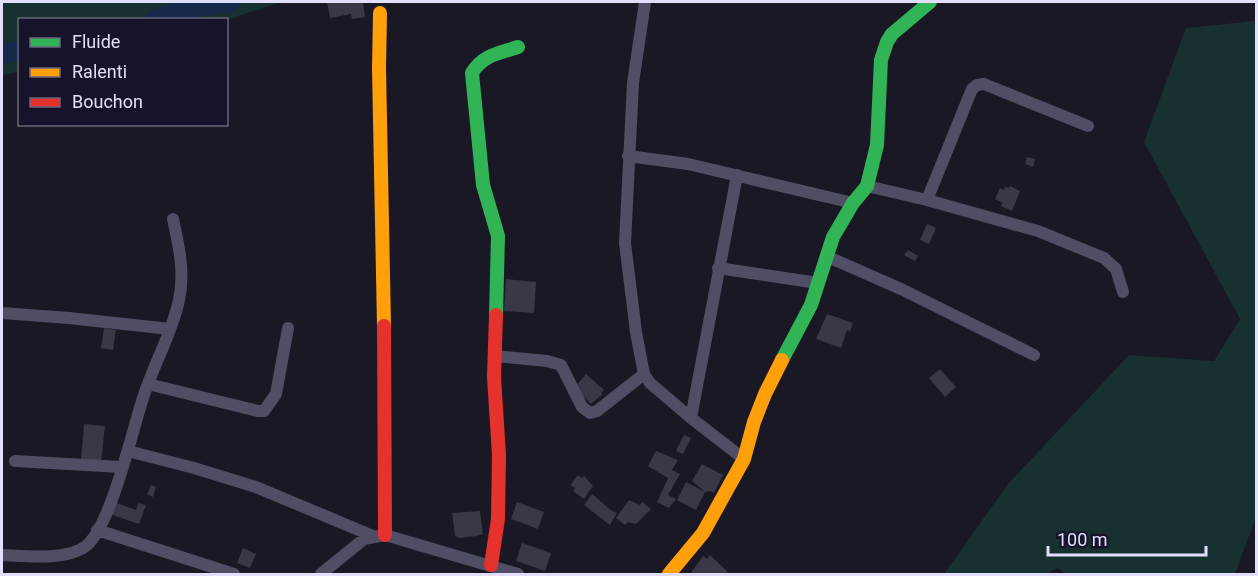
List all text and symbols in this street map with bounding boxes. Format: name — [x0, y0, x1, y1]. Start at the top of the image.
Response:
legend — [18, 18, 228, 126]
text: Fluide — [72, 31, 120, 52]
text: Ralenti — [72, 61, 127, 82]
text: Bouchon — [72, 91, 143, 112]
scale bar — [1048, 519, 1206, 557]
text: 100 m — [1057, 529, 1108, 550]

